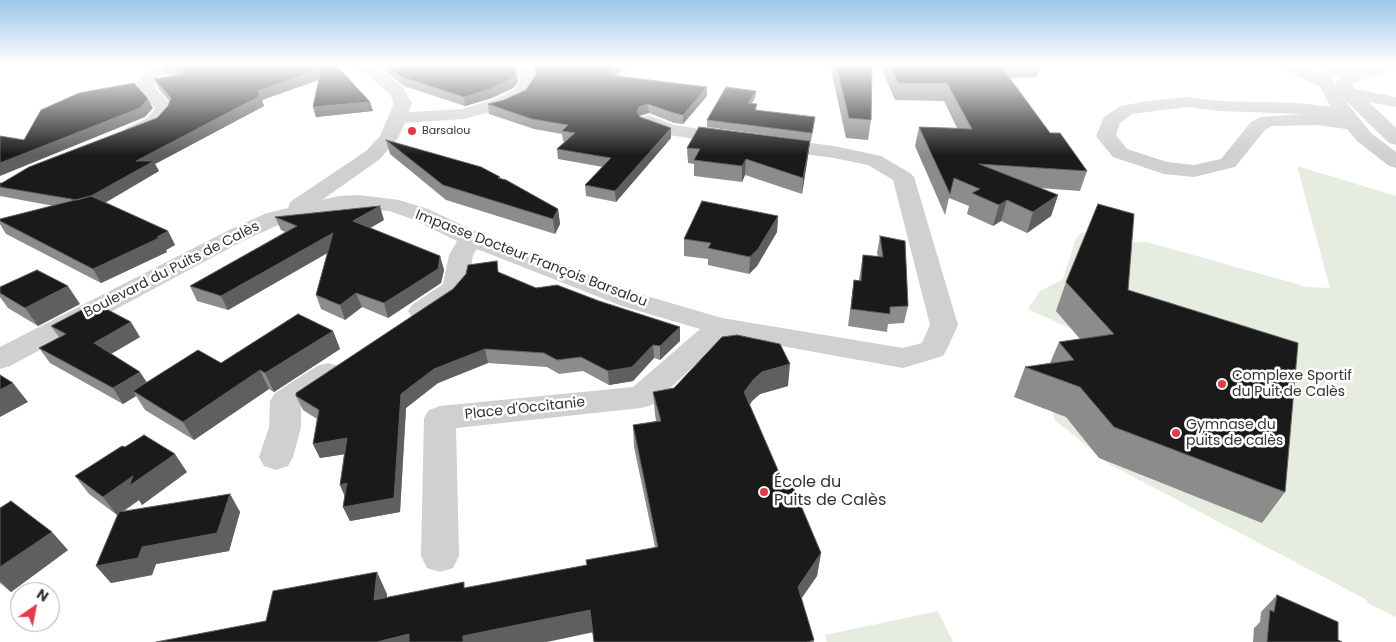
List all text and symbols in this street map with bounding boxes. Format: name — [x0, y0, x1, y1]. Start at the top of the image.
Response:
place label: Barsalou — [422, 124, 470, 138]
marker: Barsalou — [406, 125, 418, 137]
street label: Impasse Docteur François Barsalou — [413, 207, 649, 311]
street label: Boulevard du Puits de Calès — [81, 218, 263, 322]
place label: Complexe Sportif du Puit de Calès — [1232, 368, 1352, 401]
marker: Complexe Sportif du Puit de Calès — [1216, 378, 1228, 390]
street label: Place d'Occitanie — [464, 394, 586, 424]
place label: Gymnase du puits de calès — [1186, 417, 1283, 450]
marker: Gymnase du puits de calès — [1170, 427, 1182, 439]
place label: École du Puits de Calès — [774, 473, 886, 511]
marker: École du Puits de Calès — [758, 486, 770, 498]
north arrow — [10, 582, 60, 632]
text: N — [33, 584, 52, 607]

